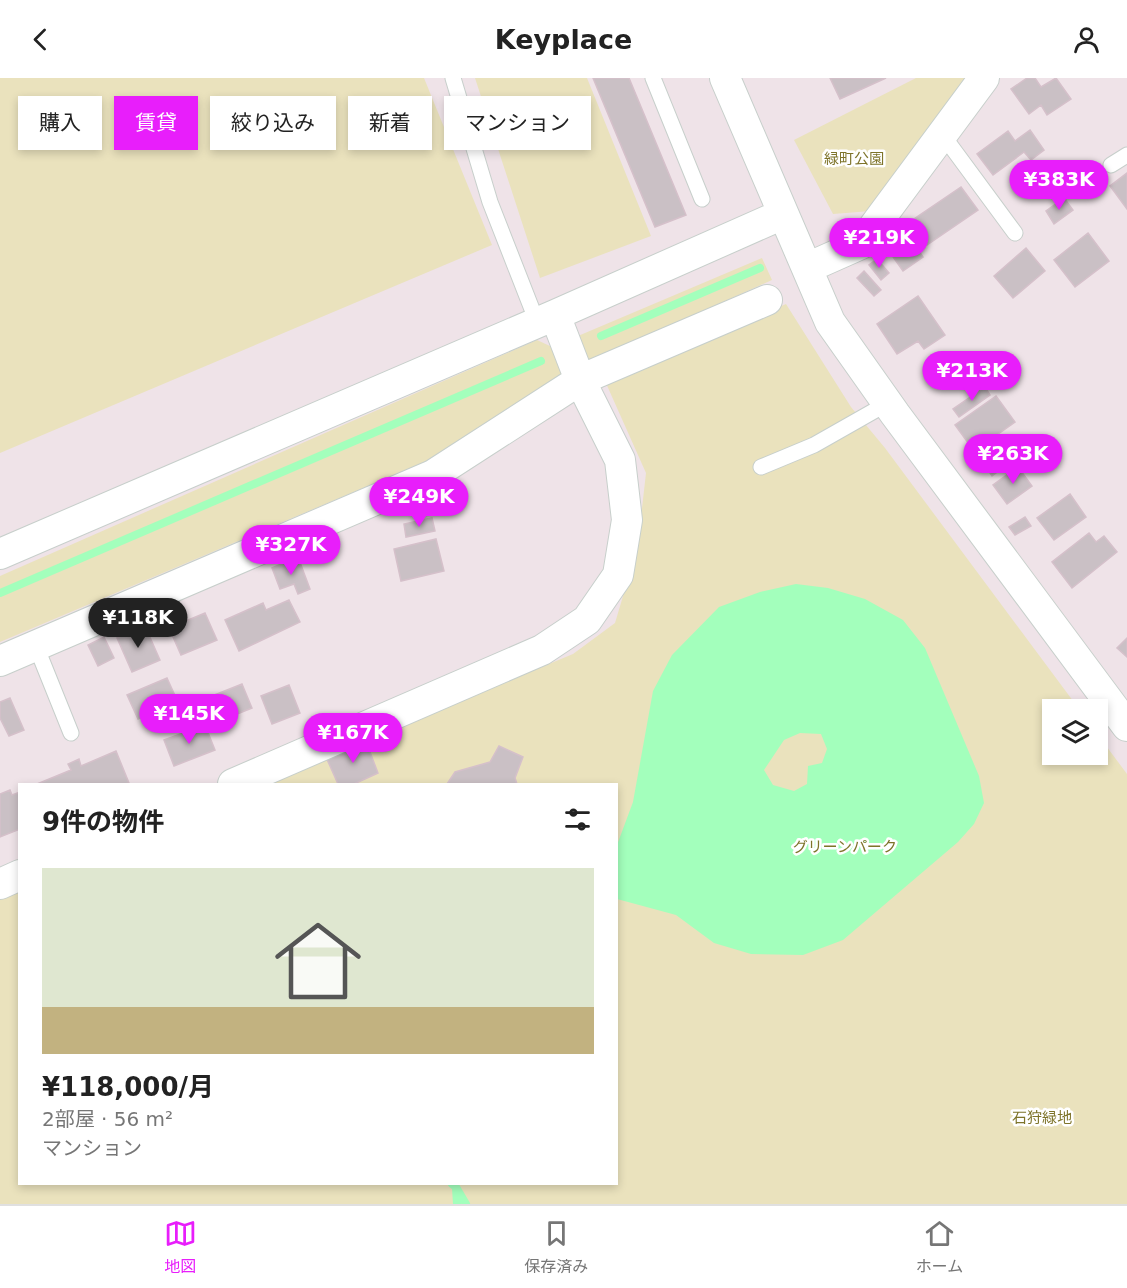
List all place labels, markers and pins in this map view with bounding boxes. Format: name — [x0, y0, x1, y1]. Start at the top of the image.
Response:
pin: ¥383K — [1017, 160, 1101, 211]
pin: ¥219K — [837, 218, 921, 269]
pin: ¥213K — [930, 351, 1014, 402]
pin: ¥263K — [971, 434, 1055, 485]
pin: ¥249K — [377, 477, 461, 528]
pin: ¥327K — [249, 525, 333, 576]
pin: ¥118K — [96, 598, 180, 649]
pin: ¥145K — [147, 694, 231, 745]
pin: ¥167K — [311, 713, 395, 764]

